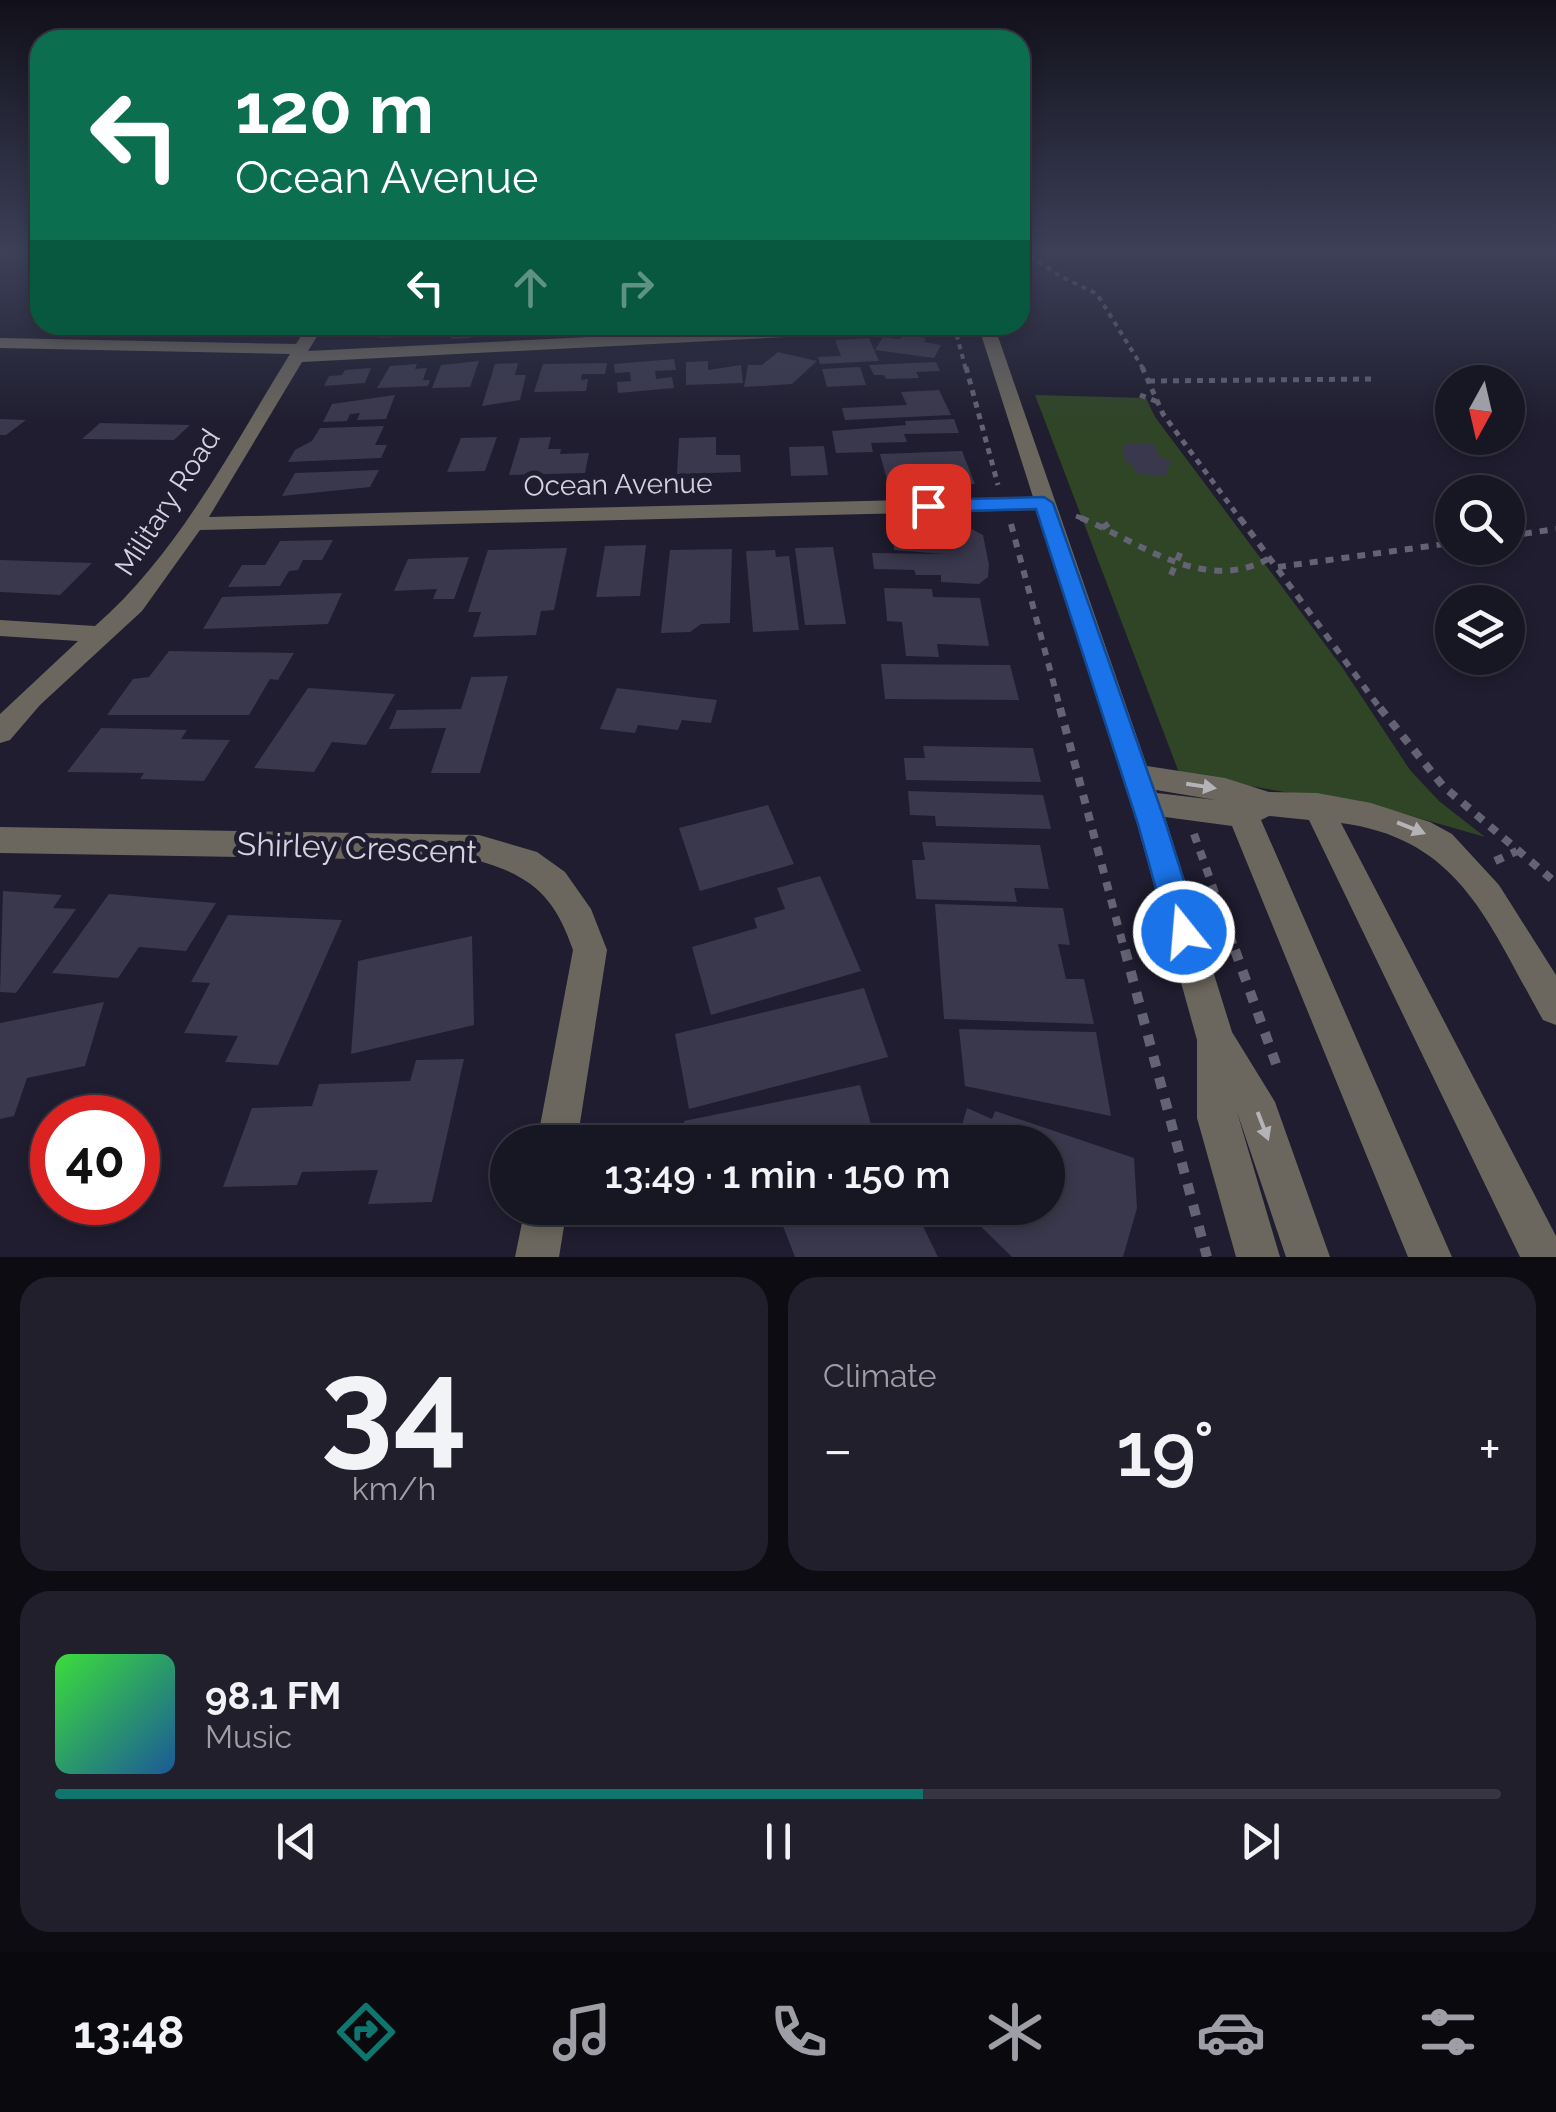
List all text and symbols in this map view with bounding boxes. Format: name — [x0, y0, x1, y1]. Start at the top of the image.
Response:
text: 120 m — [235, 67, 434, 149]
icon: left — [70, 70, 200, 200]
text: Ocean Avenue — [235, 151, 538, 204]
icon: left — [398, 260, 453, 315]
icon: ahead — [503, 260, 558, 315]
icon: right — [608, 260, 663, 315]
north arrow — [1435, 365, 1525, 455]
map controls — [1435, 365, 1525, 675]
street label: Military Road — [108, 423, 227, 582]
pin — [886, 464, 971, 549]
street label: Ocean Avenue — [523, 466, 713, 503]
button: search — [1435, 475, 1525, 565]
icon: arrive — [901, 479, 956, 534]
button: layers — [1435, 585, 1525, 675]
one-way arrow — [1186, 779, 1217, 794]
one-way arrow — [1396, 821, 1426, 836]
street label: Shirley Crescent — [236, 825, 478, 870]
position arrow — [1132, 880, 1236, 984]
speed limit sign: 40 — [30, 1095, 160, 1225]
one-way arrow — [1256, 1111, 1271, 1141]
text: 13:49 · 1 min · 150 m — [605, 1152, 950, 1197]
text: 34 — [321, 1329, 467, 1481]
text: Climate — [823, 1357, 937, 1394]
text: 19° — [1116, 1405, 1214, 1494]
text: − — [823, 1417, 853, 1482]
text: + — [1478, 1417, 1501, 1482]
text: km/h — [352, 1470, 436, 1507]
text: 98.1 FM — [205, 1673, 341, 1718]
text: Music — [205, 1718, 292, 1755]
icon: previous — [269, 1814, 324, 1869]
icon: pause — [751, 1814, 806, 1869]
icon: next — [1233, 1814, 1288, 1869]
icon: directions — [331, 1997, 401, 2067]
icon: music — [547, 1997, 617, 2067]
icon: phone — [764, 1997, 834, 2067]
icon: climate — [980, 1997, 1050, 2067]
icon: car — [1196, 1997, 1266, 2067]
icon: filters — [1413, 1997, 1483, 2067]
text: 13:48 — [73, 2006, 185, 2059]

